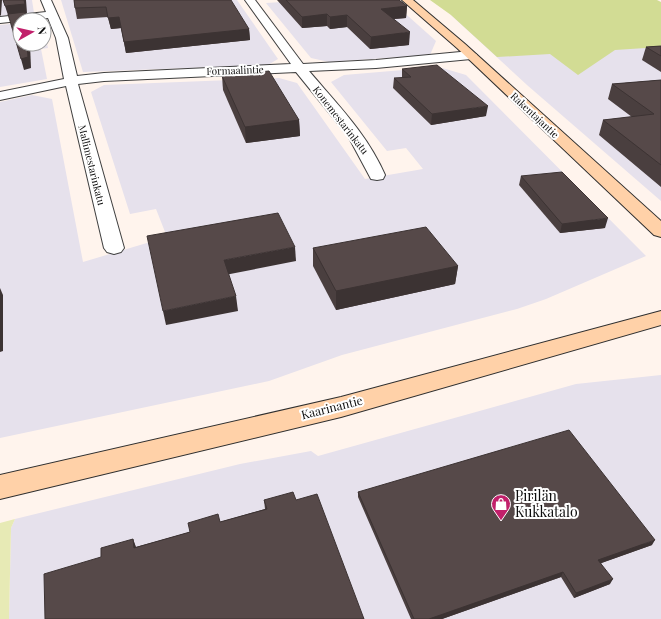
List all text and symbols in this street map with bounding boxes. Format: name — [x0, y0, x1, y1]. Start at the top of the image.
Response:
north arrow — [12, 12, 52, 52]
text: N — [34, 26, 50, 36]
street label: Formaalintie — [206, 62, 264, 78]
street label: Konemestarinkatu — [310, 83, 372, 157]
street label: Rakentajantie — [508, 89, 562, 141]
street label: Mallimestarinkatu — [75, 123, 109, 207]
street label: Kaarinantie — [299, 392, 364, 422]
place label: Pirilän Kukkatalo — [515, 486, 578, 521]
shop icon: Pirilän Kukkatalo — [490, 493, 512, 521]

